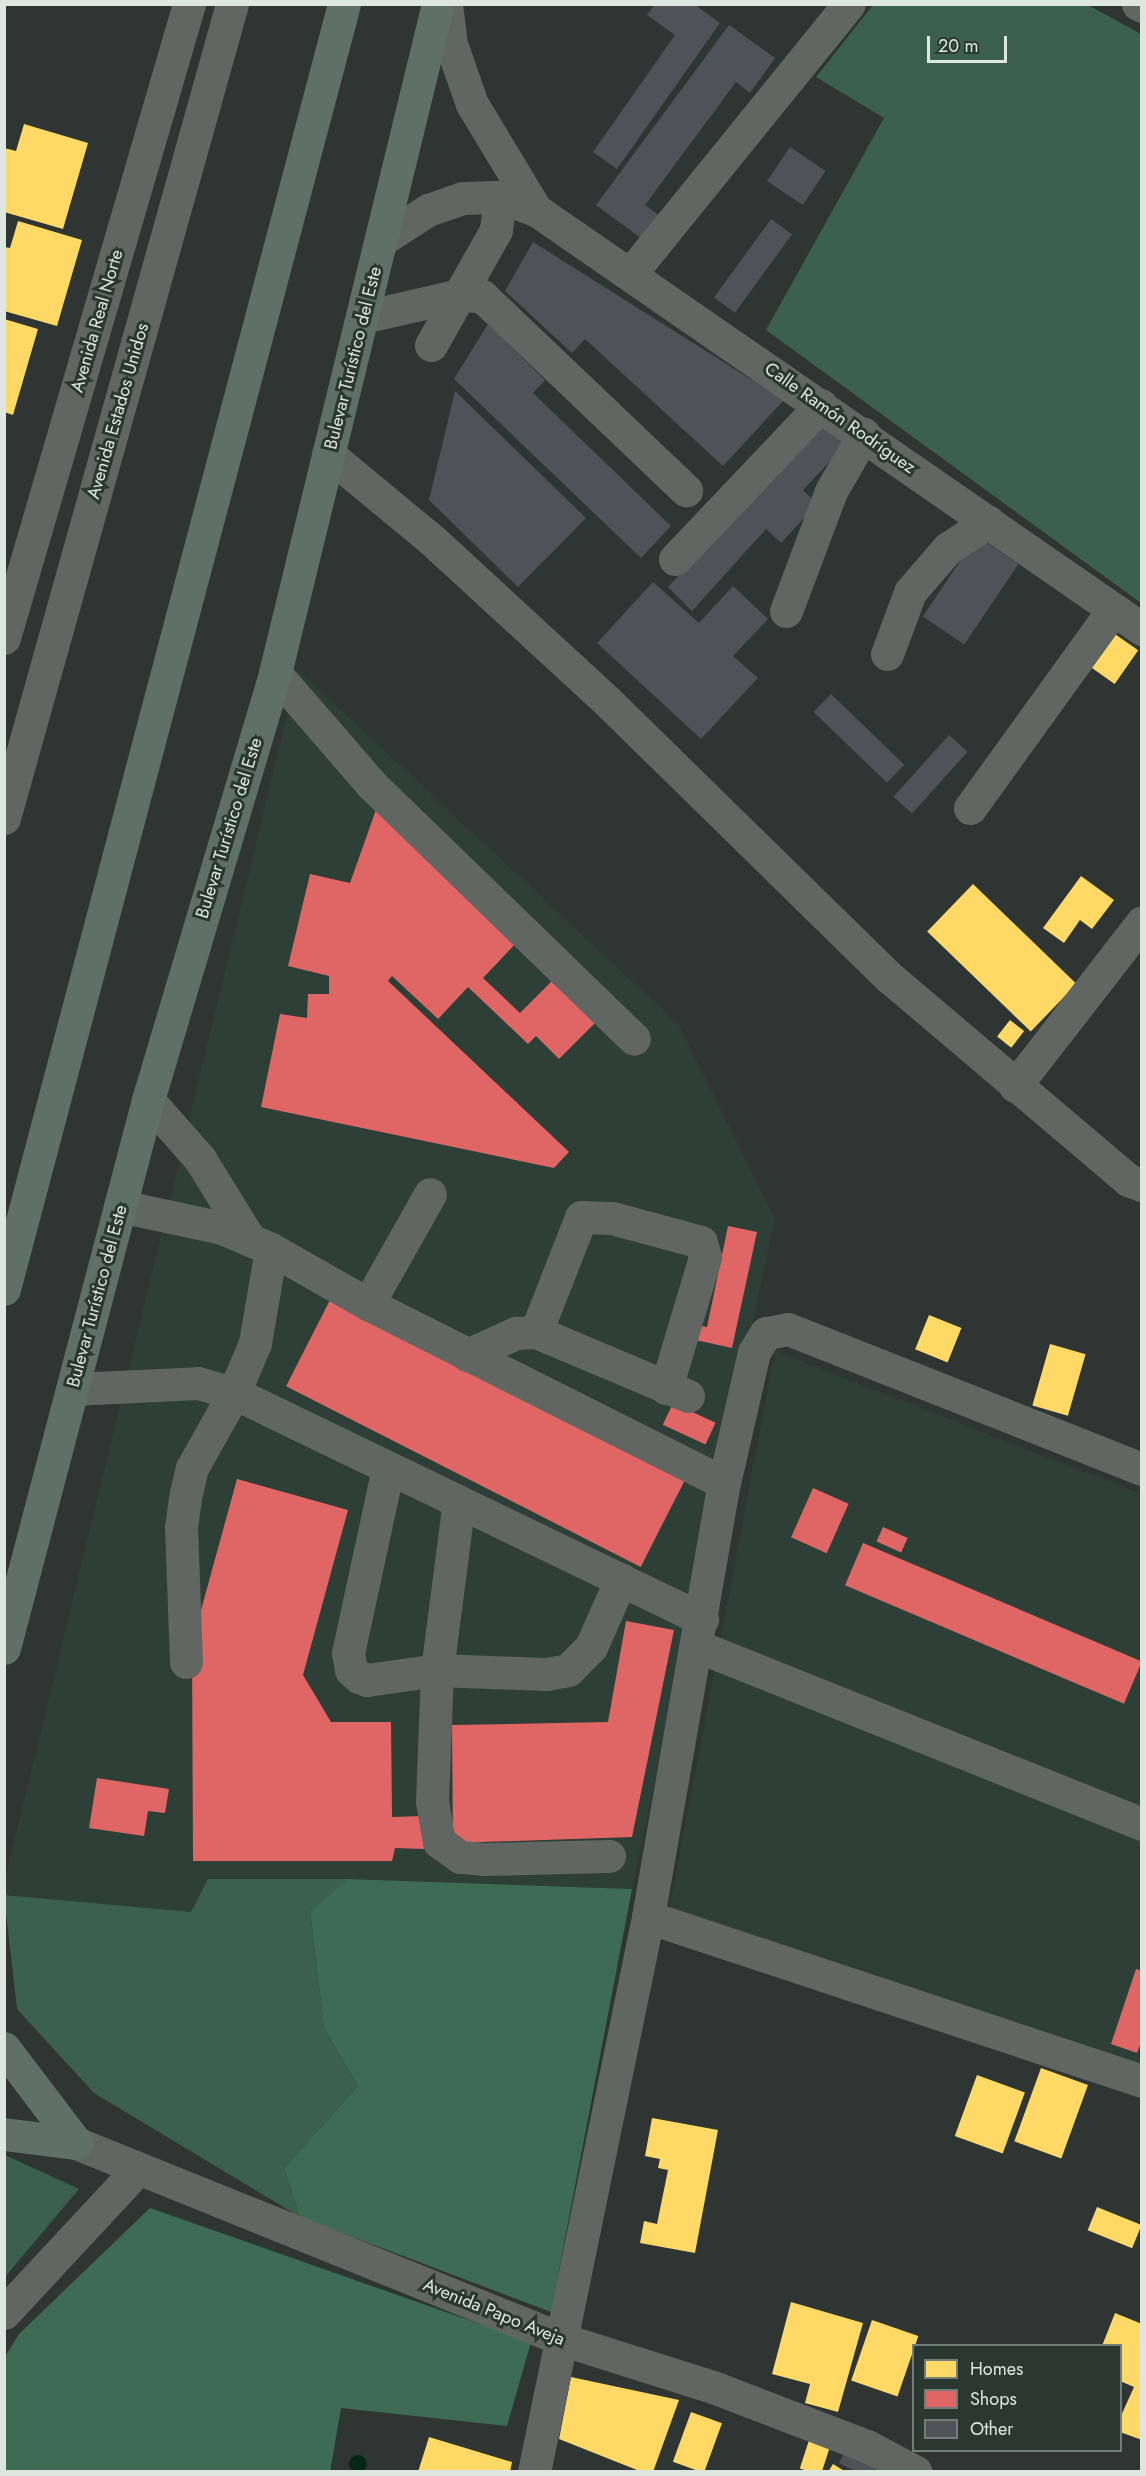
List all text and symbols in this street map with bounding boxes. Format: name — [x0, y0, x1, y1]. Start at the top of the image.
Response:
scale bar — [930, 24, 1010, 62]
text: 20 m — [938, 33, 978, 59]
street label: Avenida Real Norte — [66, 247, 128, 395]
street label: Bulevar Turístico del Este — [320, 264, 386, 452]
street label: Avenida Estados Unidos — [83, 321, 153, 501]
street label: Calle Ramón Rodríguez — [760, 358, 920, 478]
street label: Bulevar Turístico del Este — [191, 735, 267, 921]
street label: Bulevar Turístico del Este — [62, 1202, 132, 1390]
street label: Avenida Papo Aveja — [420, 2274, 568, 2350]
legend — [912, 2344, 1122, 2452]
text: Homes — [970, 2356, 1023, 2382]
text: Shops — [970, 2386, 1017, 2412]
text: Other — [970, 2416, 1013, 2442]

